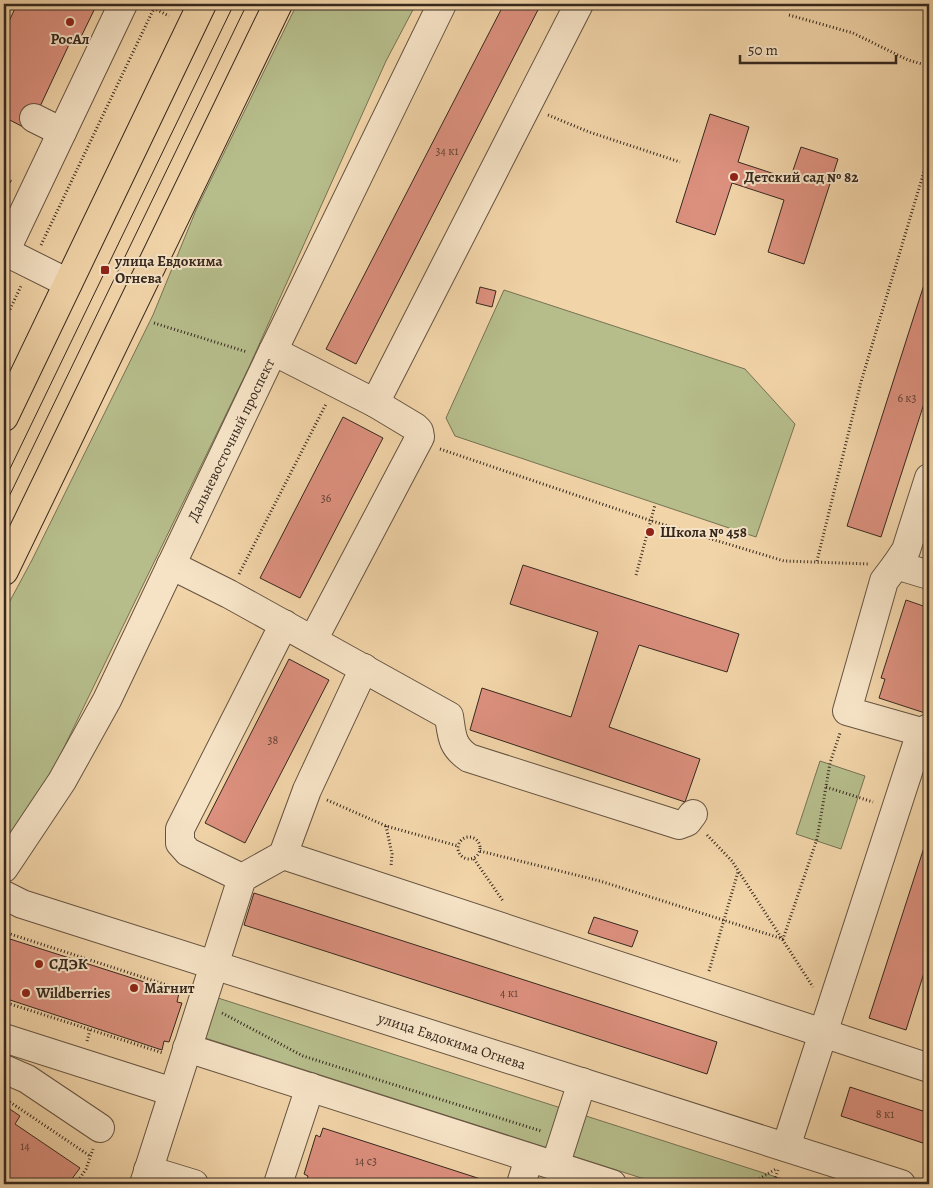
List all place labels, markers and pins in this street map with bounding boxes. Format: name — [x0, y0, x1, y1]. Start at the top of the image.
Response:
marker: РосАл — [64, 16, 76, 28]
place label: РосАл — [50, 29, 90, 49]
place label: Детский сад № 82 — [744, 167, 859, 187]
marker: Детский сад № 82 — [728, 171, 740, 183]
place label: улица Евдокима Огнева — [114, 251, 224, 288]
marker: улица Евдокима Огнева — [99, 264, 111, 276]
place label: Школа № 458 — [660, 522, 747, 542]
marker: Школа № 458 — [644, 526, 656, 538]
place label: СДЭК — [49, 954, 88, 974]
marker: СДЭК — [33, 958, 45, 970]
place label: Магнит — [144, 978, 195, 998]
marker: Магнит — [128, 982, 140, 994]
place label: Wildberries — [35, 983, 110, 1003]
marker: Wildberries — [20, 987, 32, 999]

